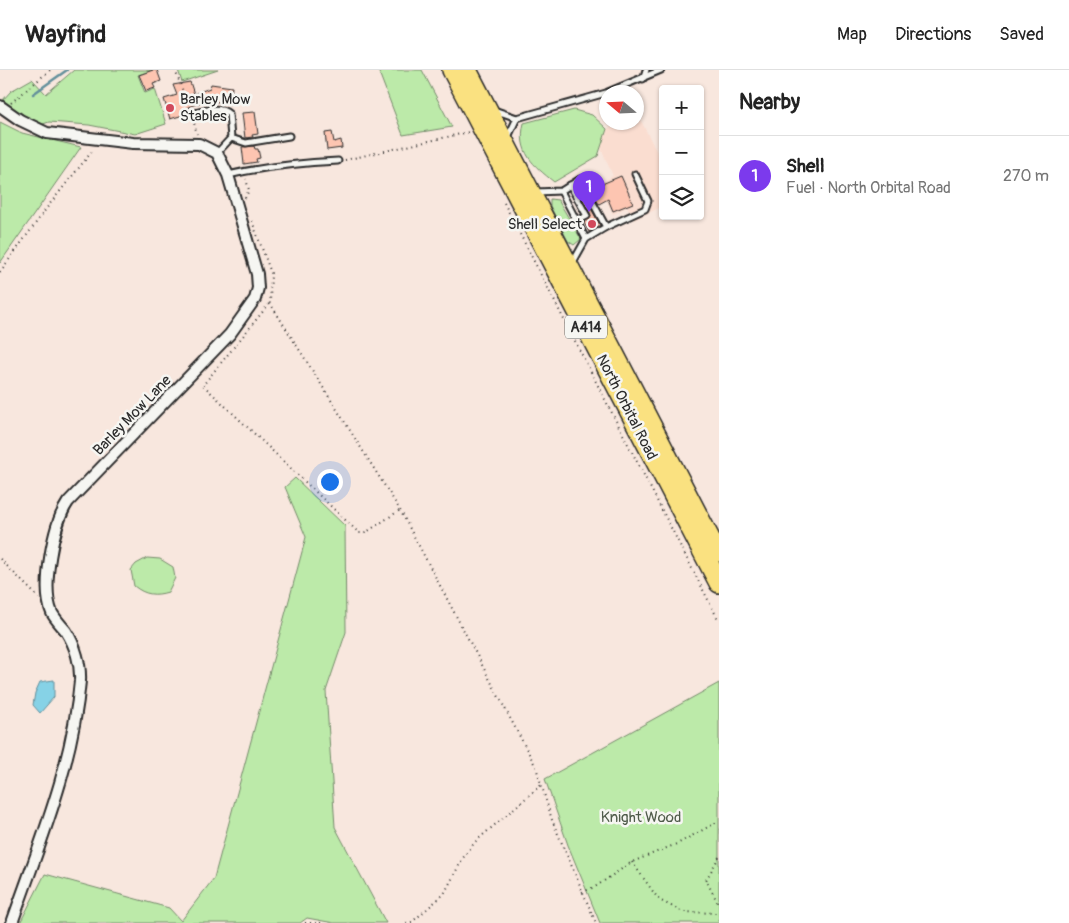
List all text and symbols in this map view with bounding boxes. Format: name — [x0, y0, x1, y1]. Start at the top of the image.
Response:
text: Wayfind — [25, 20, 106, 49]
text: Map — [837, 23, 867, 46]
text: Directions — [895, 23, 971, 46]
text: Saved — [999, 23, 1044, 46]
north arrow — [599, 85, 644, 130]
map controls — [659, 85, 704, 220]
button: + — [659, 85, 704, 130]
text: Nearby — [739, 89, 800, 116]
place label: Barley Mow Stables — [180, 90, 250, 126]
marker: Barley Mow Stables — [164, 102, 176, 114]
button: − — [659, 130, 704, 175]
text: Shell — [786, 154, 824, 178]
text: 1 — [752, 166, 758, 186]
text: 270 m — [1003, 166, 1049, 186]
pin: 1 — [573, 171, 605, 212]
button: layers — [659, 175, 704, 220]
text: Fuel · North Orbital Road — [786, 178, 951, 198]
place label: Shell Select — [508, 215, 583, 234]
marker: Shell Select — [586, 218, 598, 230]
road number: A414 — [565, 316, 607, 338]
street label: North Orbital Road — [592, 351, 661, 463]
street label: Barley Mow Lane — [89, 371, 176, 459]
your location — [317, 469, 343, 495]
park label: Knight Wood — [601, 808, 681, 827]

